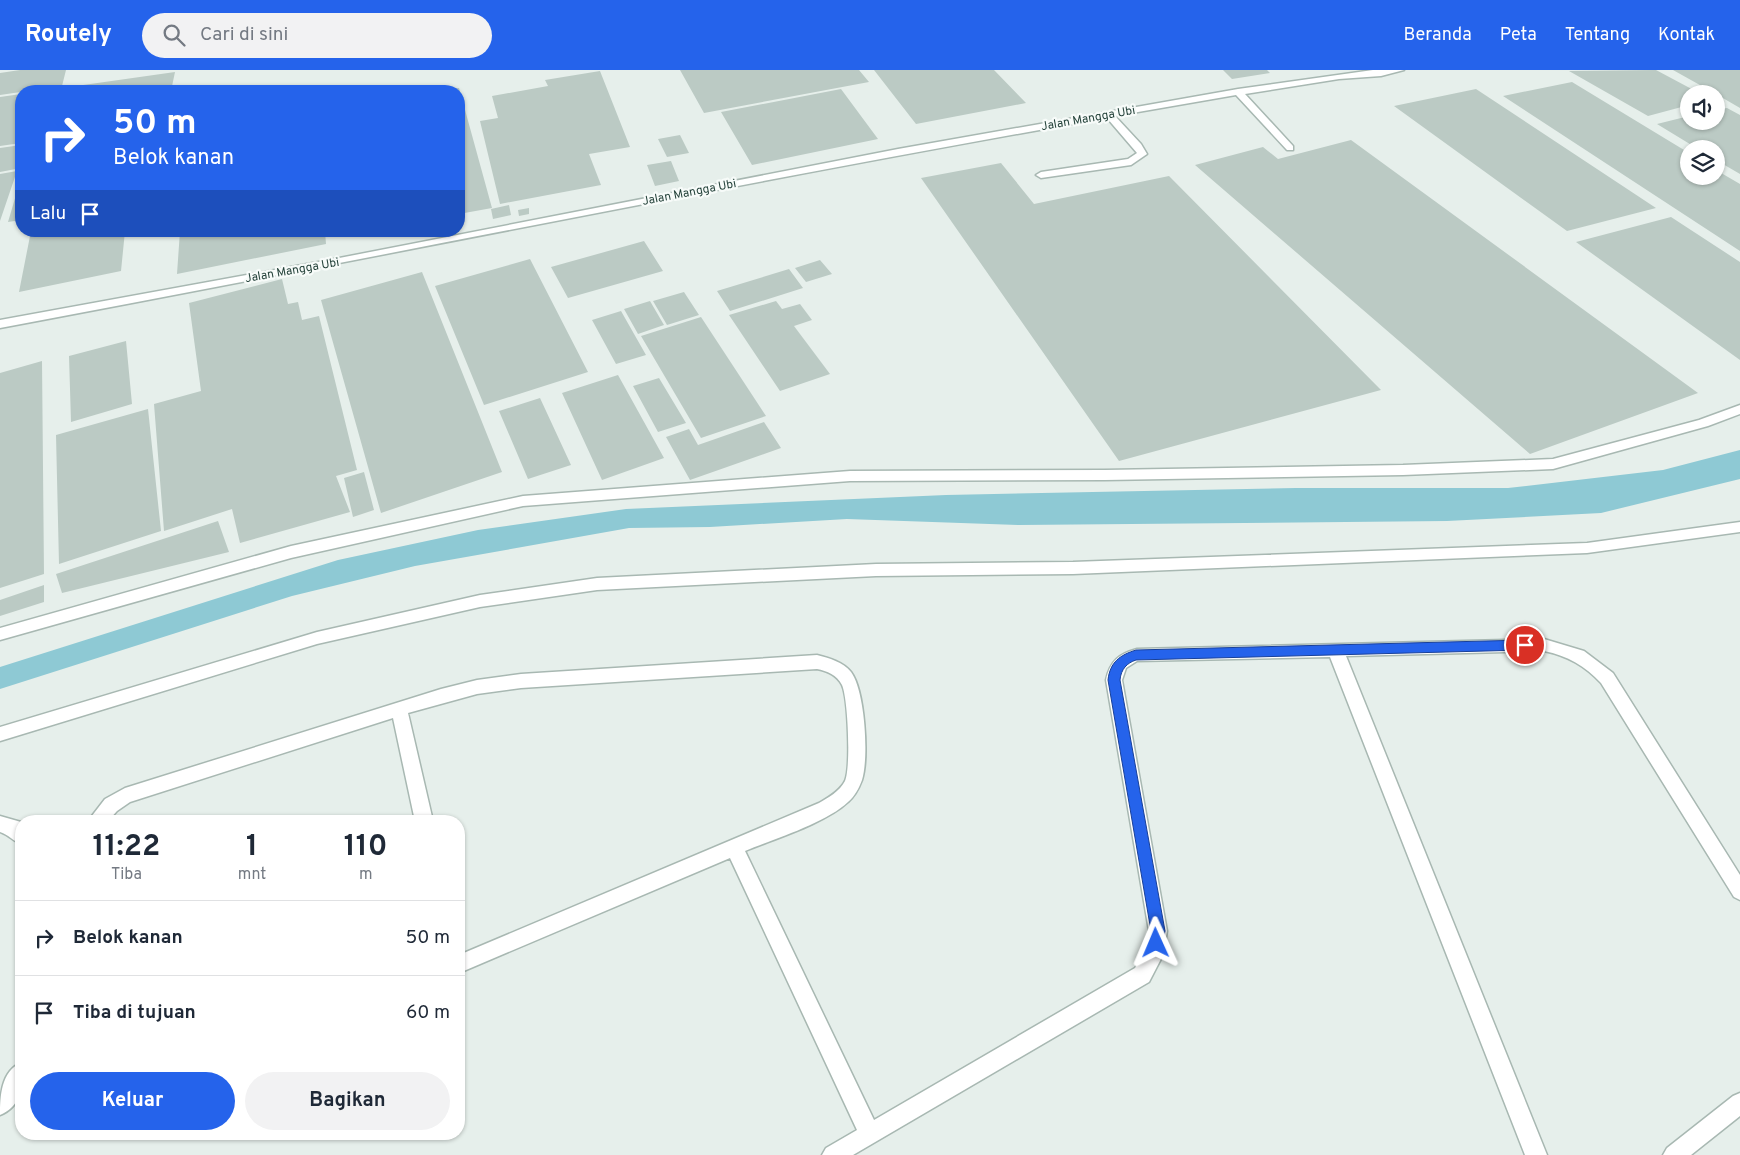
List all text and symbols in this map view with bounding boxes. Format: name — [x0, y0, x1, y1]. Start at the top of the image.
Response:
search box — [142, 13, 492, 58]
text: Routely — [25, 20, 112, 50]
icon: search — [160, 21, 188, 49]
text: Cari di sini — [200, 23, 288, 47]
text: Beranda — [1403, 24, 1472, 47]
text: Peta — [1500, 24, 1537, 47]
text: Tentang — [1565, 24, 1630, 47]
text: Kontak — [1658, 24, 1715, 47]
map controls — [1680, 85, 1725, 185]
button: sound — [1680, 85, 1725, 130]
text: 50 m — [113, 102, 197, 146]
street label: Jalan Mangga Ubi — [1040, 103, 1137, 135]
icon: right — [30, 105, 95, 170]
button: layers — [1680, 140, 1725, 185]
text: Belok kanan — [113, 145, 234, 172]
street label: Jalan Mangga Ubi — [641, 176, 738, 210]
icon: arrive — [76, 200, 104, 228]
text: Lalu — [30, 202, 66, 226]
street label: Jalan Mangga Ubi — [244, 255, 341, 287]
pin — [1504, 624, 1546, 666]
icon: arrive — [1511, 631, 1539, 659]
text: 11:22 — [92, 829, 160, 866]
text: 1 — [246, 829, 258, 866]
text: 110 — [344, 829, 388, 866]
text: Tiba — [111, 865, 142, 885]
text: mnt — [238, 865, 266, 885]
text: m — [359, 865, 372, 885]
position arrow — [1129, 916, 1181, 968]
icon: right — [30, 924, 58, 952]
text: Belok kanan — [73, 926, 183, 950]
text: 50 m — [405, 926, 450, 950]
icon: arrive — [30, 999, 58, 1027]
text: Tiba di tujuan — [73, 1001, 196, 1025]
text: 60 m — [406, 1001, 450, 1025]
button: Keluar — [30, 1072, 235, 1130]
button: Bagikan — [245, 1072, 450, 1130]

